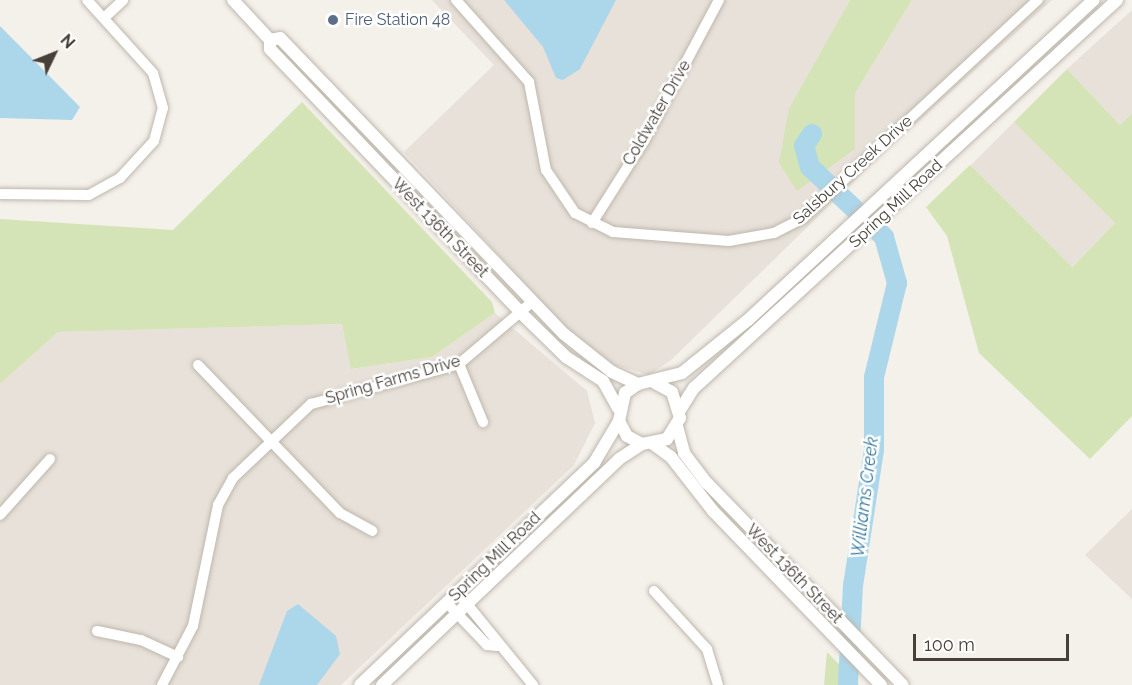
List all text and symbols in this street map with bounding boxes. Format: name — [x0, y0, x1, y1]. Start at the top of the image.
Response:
place label: Fire Station 48 — [345, 10, 450, 30]
marker: Fire Station 48 — [326, 13, 340, 27]
north arrow — [24, 24, 84, 84]
text: N — [56, 30, 79, 52]
street label: Coldwater Drive — [619, 57, 695, 169]
street label: Salsbury Creek Drive — [789, 111, 917, 229]
street label: Spring Mill Road — [845, 156, 947, 252]
street label: West 136th Street — [388, 174, 492, 282]
street label: Spring Farms Drive — [323, 352, 463, 408]
water label: Williams Creek — [847, 436, 883, 558]
street label: Spring Mill Road — [445, 508, 545, 606]
street label: West 136th Street — [742, 520, 846, 628]
scale bar — [916, 622, 1072, 660]
text: 100 m — [924, 634, 975, 655]

